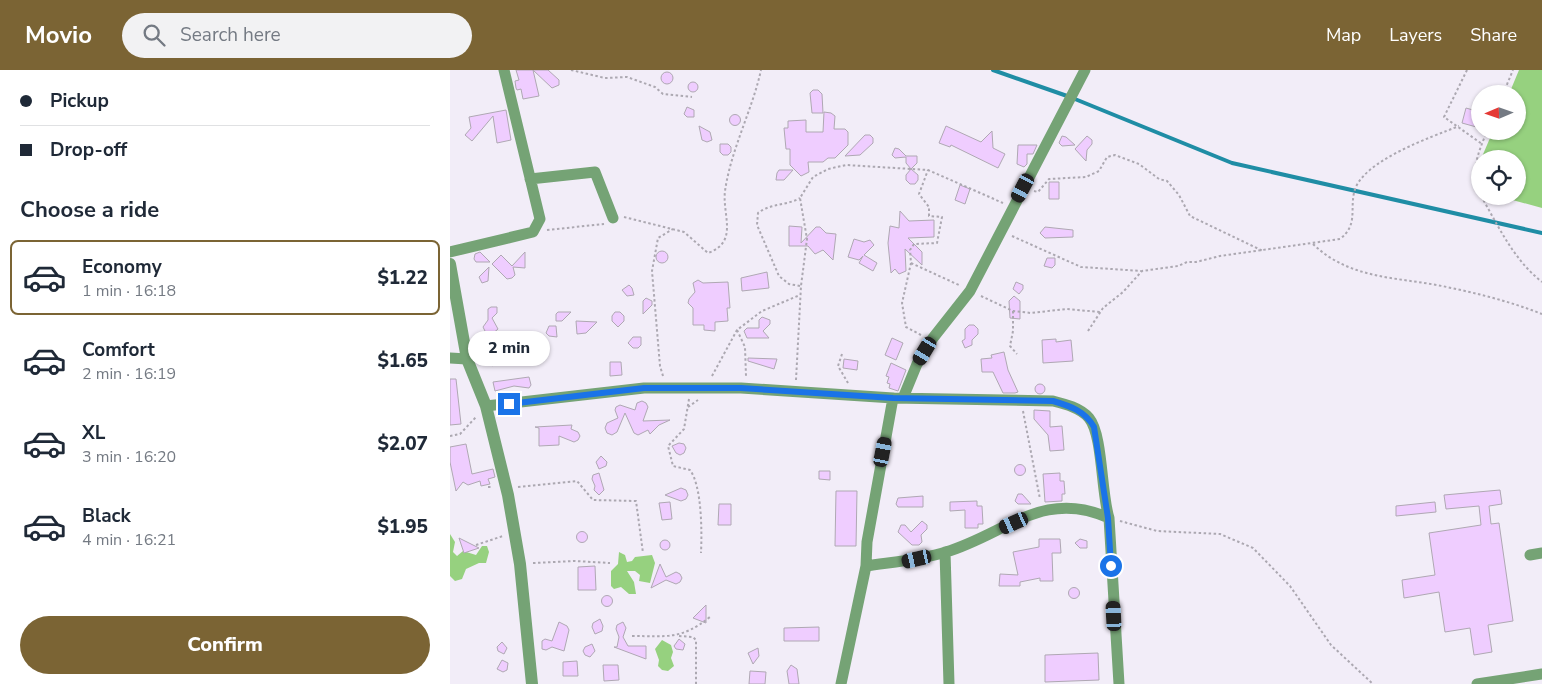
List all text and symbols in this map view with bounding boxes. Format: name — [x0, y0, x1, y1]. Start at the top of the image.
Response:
search box — [122, 13, 472, 58]
text: Movio — [25, 19, 92, 51]
icon: search — [140, 21, 168, 49]
text: Search here — [180, 22, 281, 48]
text: Map — [1326, 23, 1361, 47]
text: Layers — [1389, 23, 1442, 47]
text: Share — [1470, 23, 1517, 47]
north arrow — [1471, 85, 1526, 140]
map controls — [1471, 85, 1526, 205]
text: Pickup — [50, 88, 109, 114]
text: Drop-off — [50, 137, 127, 163]
button: locate — [1471, 150, 1526, 205]
car — [1009, 171, 1036, 205]
text: Choose a ride — [20, 195, 159, 225]
text: Economy — [82, 254, 162, 280]
icon: car — [22, 255, 67, 300]
text: $1.22 — [377, 265, 428, 291]
text: 1 min · 16:18 — [82, 280, 176, 302]
callout: 2 min — [468, 332, 550, 366]
car — [910, 334, 939, 368]
text: Comfort — [82, 337, 155, 363]
text: 2 min — [488, 337, 530, 359]
icon: car — [22, 338, 67, 383]
text: $1.65 — [377, 348, 428, 374]
text: 2 min · 16:19 — [82, 363, 176, 385]
route end — [498, 393, 520, 415]
text: XL — [82, 420, 105, 446]
icon: car — [22, 421, 67, 466]
text: $2.07 — [377, 431, 428, 457]
car — [872, 436, 893, 468]
text: 3 min · 16:20 — [82, 446, 176, 468]
text: Black — [82, 503, 131, 529]
icon: car — [22, 504, 67, 549]
car — [997, 510, 1030, 536]
text: $1.95 — [377, 514, 428, 540]
text: 4 min · 16:21 — [82, 529, 176, 551]
car — [900, 548, 933, 570]
route start — [1100, 555, 1122, 577]
car — [1105, 601, 1122, 631]
button: Confirm — [20, 616, 430, 674]

